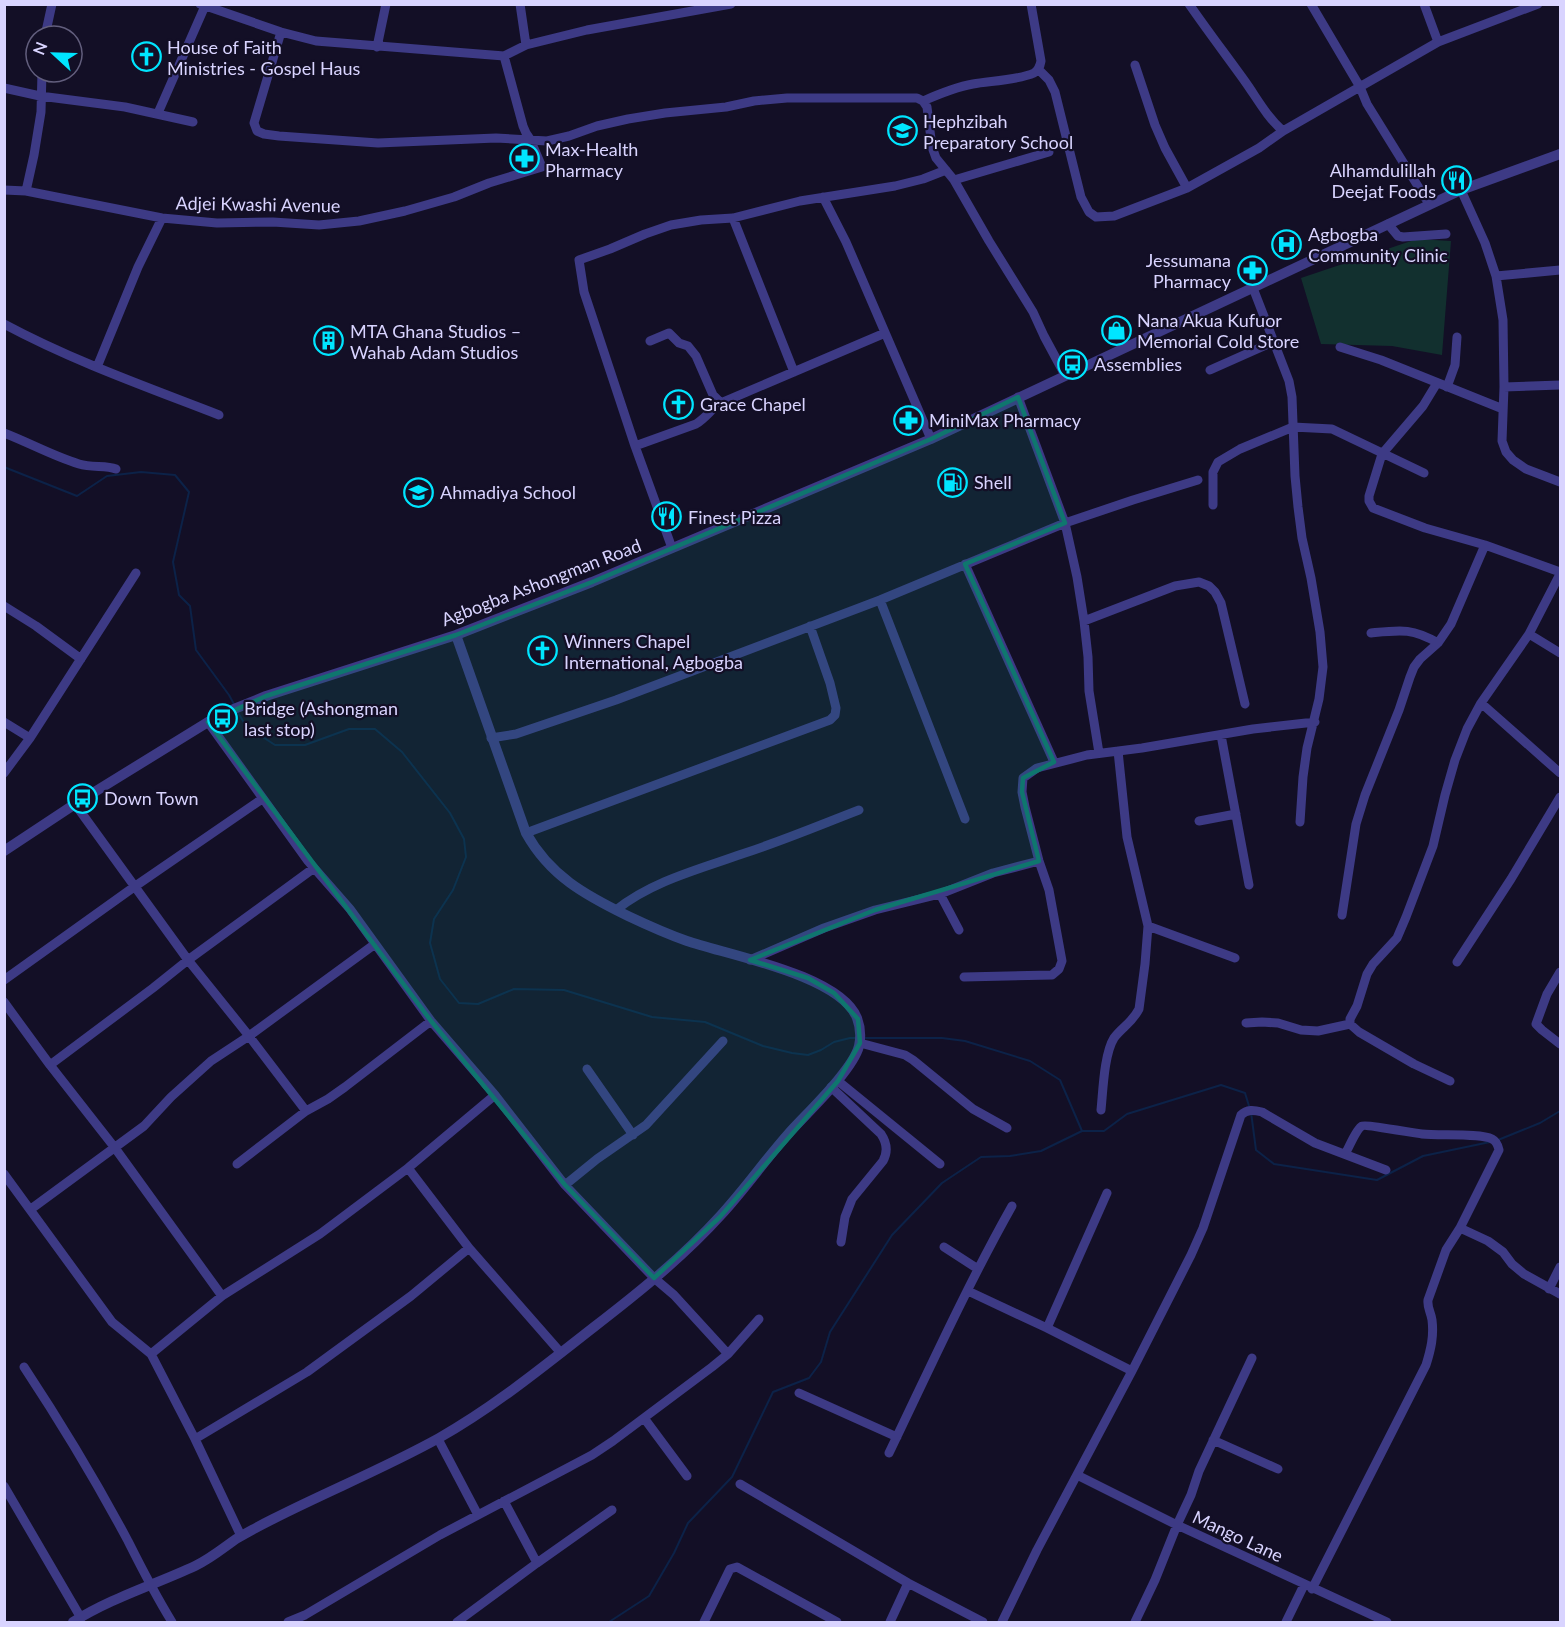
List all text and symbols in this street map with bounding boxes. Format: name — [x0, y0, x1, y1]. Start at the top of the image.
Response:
north arrow — [24, 24, 84, 84]
place label: House of Faith Ministries - Gospel Haus — [167, 36, 361, 79]
text: N — [29, 39, 51, 57]
church icon: House of Faith Ministries - Gospel Haus — [130, 41, 162, 73]
place label: Hephzibah Preparatory School — [923, 110, 1073, 153]
school or university icon: Hephzibah Preparatory School — [886, 115, 918, 147]
place label: Max-Health Pharmacy — [545, 138, 638, 181]
pharmacy icon: Max-Health Pharmacy — [508, 143, 540, 175]
place label: Alhamdulillah Deejat Foods — [1330, 159, 1436, 202]
restaurant icon: Alhamdulillah Deejat Foods — [1441, 164, 1473, 196]
street label: Adjei Kwashi Avenue — [175, 192, 341, 216]
place label: Agbogba Community Clinic — [1308, 223, 1448, 266]
hospital icon: Agbogba Community Clinic — [1271, 228, 1303, 260]
place label: Jessumana Pharmacy — [1146, 249, 1232, 292]
pharmacy icon: Jessumana Pharmacy — [1236, 254, 1268, 286]
place label: Nana Akua Kufuor Memorial Cold Store — [1137, 309, 1299, 352]
shop icon: Nana Akua Kufuor Memorial Cold Store — [1100, 314, 1132, 346]
place label: MTA Ghana Studios – Wahab Adam Studios — [350, 320, 521, 363]
building icon: MTA Ghana Studios – Wahab Adam Studios — [313, 325, 345, 357]
bus stop icon: Assemblies — [1057, 348, 1089, 380]
place label: Assemblies — [1094, 353, 1182, 375]
church icon: Grace Chapel — [663, 388, 695, 420]
place label: Grace Chapel — [700, 393, 806, 415]
pharmacy icon: MiniMax Pharmacy — [892, 404, 924, 436]
place label: MiniMax Pharmacy — [929, 409, 1082, 431]
fuel station icon: Shell — [937, 466, 969, 498]
place label: Shell — [974, 471, 1012, 493]
school or university icon: Ahmadiya School — [403, 476, 435, 508]
place label: Ahmadiya School — [440, 481, 576, 503]
restaurant icon: Finest Pizza — [651, 501, 683, 533]
place label: Finest Pizza — [688, 506, 781, 528]
street label: Agbogba Ashongman Road — [438, 534, 644, 630]
place label: Winners Chapel International, Agbogba — [564, 630, 743, 673]
church icon: Winners Chapel International, Agbogba — [527, 635, 559, 667]
place label: Bridge (Ashongman last stop) — [244, 697, 398, 740]
bus stop icon: Bridge (Ashongman last stop) — [207, 702, 239, 734]
bus stop icon: Down Town — [67, 782, 99, 814]
place label: Down Town — [104, 787, 199, 809]
street label: Mango Lane — [1189, 1505, 1287, 1567]

